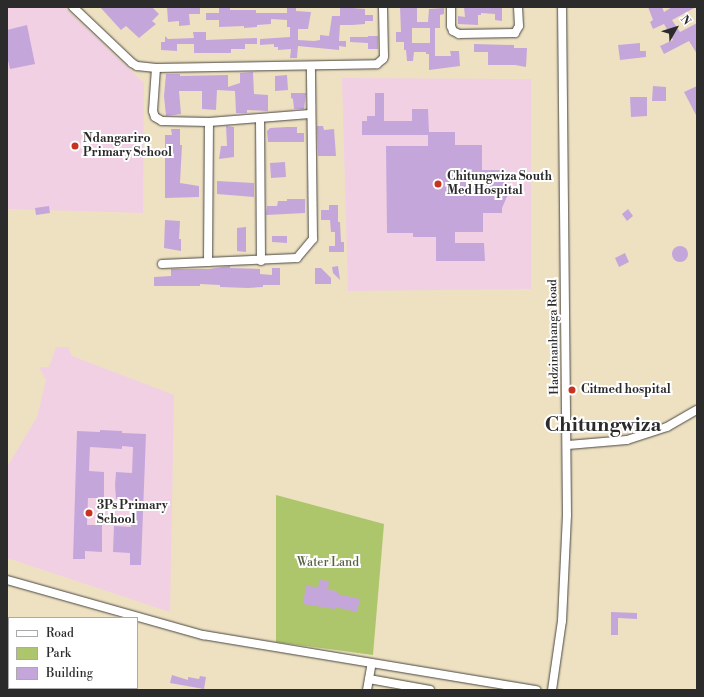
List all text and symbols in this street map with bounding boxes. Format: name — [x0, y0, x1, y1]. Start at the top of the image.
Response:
north arrow — [656, 8, 696, 48]
text: N — [677, 13, 693, 28]
place label: Ndangariro Primary School — [83, 132, 172, 160]
marker: Ndangariro Primary School — [70, 141, 80, 151]
place label: Chitungwiza South Med Hospital — [447, 170, 552, 198]
marker: Chitungwiza South Med Hospital — [432, 178, 444, 190]
street label: Hadzinanhanga Road — [546, 279, 562, 395]
place label: Citmed hospital — [581, 383, 671, 397]
marker: Citmed hospital — [566, 384, 578, 396]
district label: Chitungwiza — [545, 413, 661, 437]
place label: 3Ps Primary School — [97, 499, 168, 527]
marker: 3Ps Primary School — [84, 508, 94, 518]
park label: Water Land — [297, 556, 359, 570]
legend — [8, 617, 138, 689]
text: Road — [46, 626, 74, 641]
text: Park — [46, 646, 71, 661]
text: Building — [46, 666, 93, 681]

